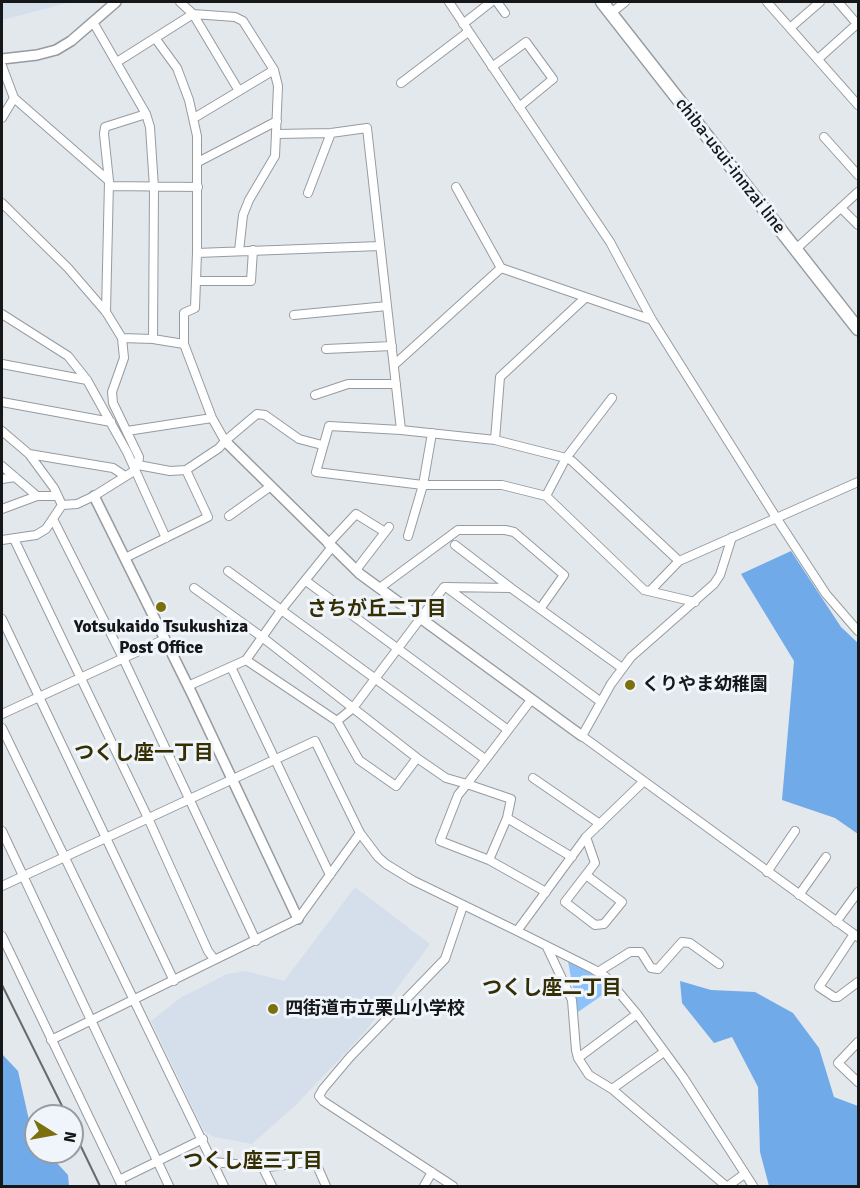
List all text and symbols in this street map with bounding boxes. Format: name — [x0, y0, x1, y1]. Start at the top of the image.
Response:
street label: chiba-usui-innzai line — [670, 94, 790, 238]
district label: さちが丘二丁目 — [307, 598, 447, 622]
marker: Yotsukaido Tsukushiza Post Office — [154, 600, 168, 614]
place label: Yotsukaido Tsukushiza Post Office — [74, 616, 248, 658]
place label: くりやま幼稚園 — [642, 674, 768, 696]
marker: くりやま幼稚園 — [623, 678, 637, 692]
district label: つくし座一丁目 — [74, 742, 214, 766]
district label: つくし座二丁目 — [482, 977, 622, 1001]
place label: 四街道市立栗山小学校 — [285, 998, 465, 1020]
marker: 四街道市立栗山小学校 — [266, 1002, 280, 1016]
north arrow — [24, 1104, 84, 1164]
text: N — [59, 1130, 81, 1144]
district label: つくし座三丁目 — [183, 1150, 323, 1174]

